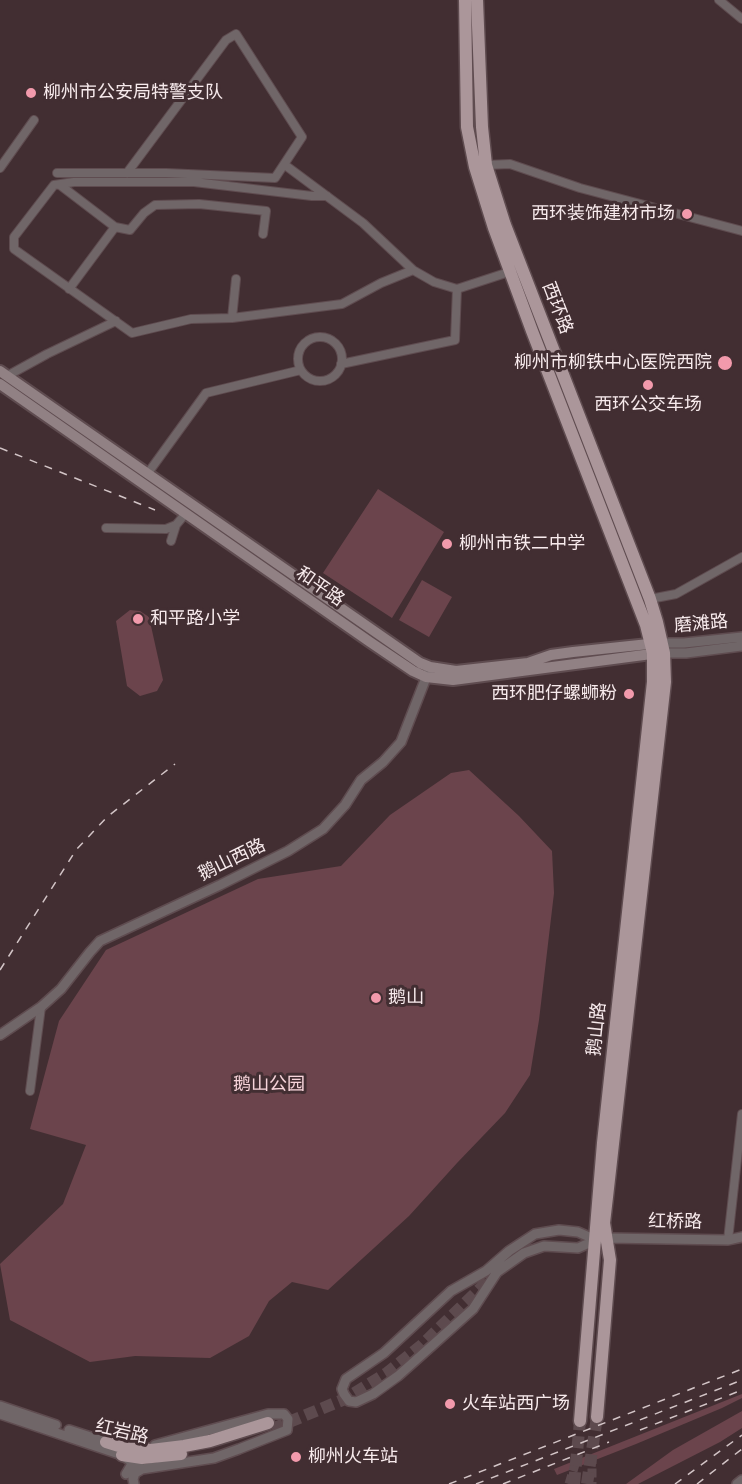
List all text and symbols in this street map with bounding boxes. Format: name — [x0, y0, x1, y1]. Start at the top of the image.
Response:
place label: 柳州市公安局特警支队 — [43, 82, 223, 104]
marker: 柳州市公安局特警支队 — [24, 86, 38, 100]
place label: 西环装饰建材市场 — [531, 203, 675, 225]
marker: 西环装饰建材市场 — [680, 207, 694, 221]
street label: 西环路 — [537, 279, 577, 337]
place label: 柳州市柳铁中心医院西院 — [514, 352, 712, 374]
marker: 柳州市柳铁中心医院西院 — [716, 354, 734, 372]
marker: 西环公交车场 — [641, 378, 655, 392]
place label: 西环公交车场 — [594, 394, 702, 416]
place label: 柳州市铁二中学 — [459, 533, 585, 555]
marker: 柳州市铁二中学 — [440, 537, 454, 551]
street label: 和平路 — [292, 563, 348, 611]
place label: 和平路小学 — [150, 608, 240, 630]
street label: 磨滩路 — [673, 611, 729, 637]
marker: 和平路小学 — [131, 612, 145, 626]
place label: 西环肥仔螺蛳粉 — [491, 683, 617, 705]
marker: 西环肥仔螺蛳粉 — [622, 687, 636, 701]
street label: 鹅山西路 — [195, 835, 269, 885]
place label: 鹅山 — [388, 987, 424, 1009]
marker: 鹅山 — [369, 991, 383, 1005]
street label: 鹅山路 — [583, 1001, 611, 1057]
park label: 鹅山公园 — [233, 1074, 305, 1096]
street label: 红桥路 — [648, 1211, 702, 1233]
place label: 火车站西广场 — [462, 1393, 570, 1415]
marker: 火车站西广场 — [443, 1397, 457, 1411]
street label: 红岩路 — [93, 1415, 151, 1449]
place label: 柳州火车站 — [308, 1446, 398, 1468]
marker: 柳州火车站 — [289, 1450, 303, 1464]

